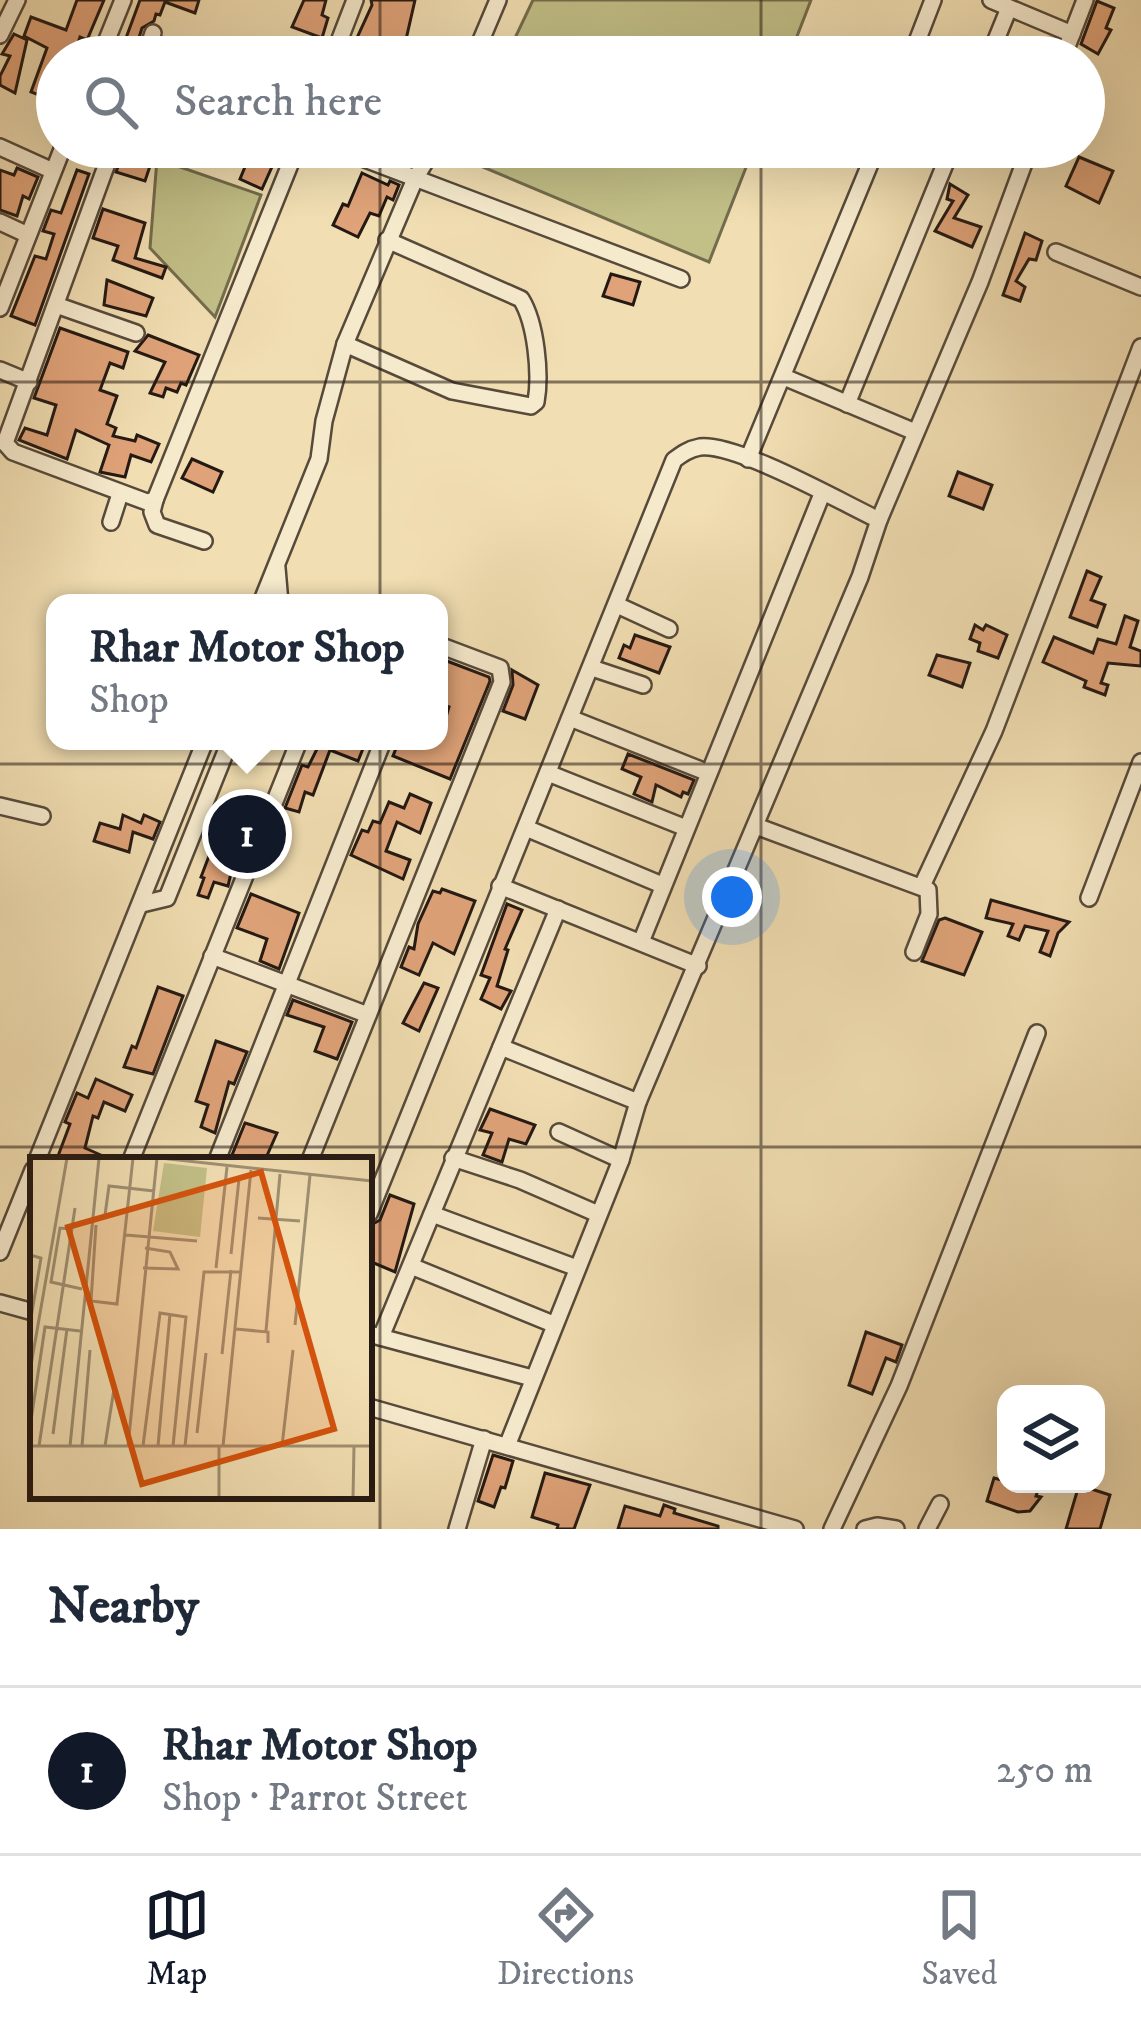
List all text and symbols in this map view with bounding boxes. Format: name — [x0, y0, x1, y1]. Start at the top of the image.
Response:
search box — [36, 36, 1105, 168]
icon: search — [78, 69, 144, 135]
text: Search here — [174, 74, 382, 130]
popup — [46, 594, 448, 750]
text: Rhar Motor Shop — [89, 620, 405, 676]
text: Shop — [89, 676, 169, 725]
pin: 1 — [208, 789, 286, 879]
your location — [702, 867, 762, 927]
inset map — [30, 1157, 372, 1499]
map controls — [997, 1385, 1105, 1493]
button: layers — [997, 1385, 1105, 1493]
text: Nearby — [48, 1575, 199, 1639]
text: Rhar Motor Shop — [162, 1718, 477, 1774]
text: 1 — [80, 1746, 94, 1795]
text: 250 m — [996, 1746, 1093, 1795]
text: Shop · Parrot Street — [162, 1774, 468, 1823]
tab: Map — [144, 1882, 210, 1995]
tab: Directions — [497, 1882, 634, 1995]
tab: Saved — [921, 1882, 997, 1995]

